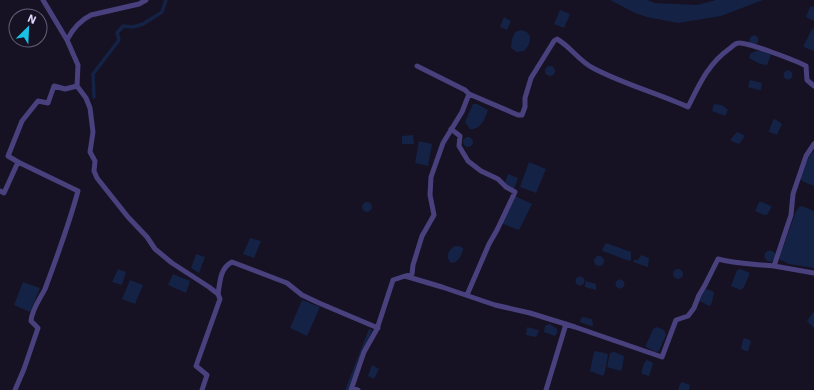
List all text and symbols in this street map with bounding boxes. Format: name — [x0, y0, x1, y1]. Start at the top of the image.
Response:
north arrow — [8, 8, 48, 48]
text: N — [26, 11, 39, 27]

